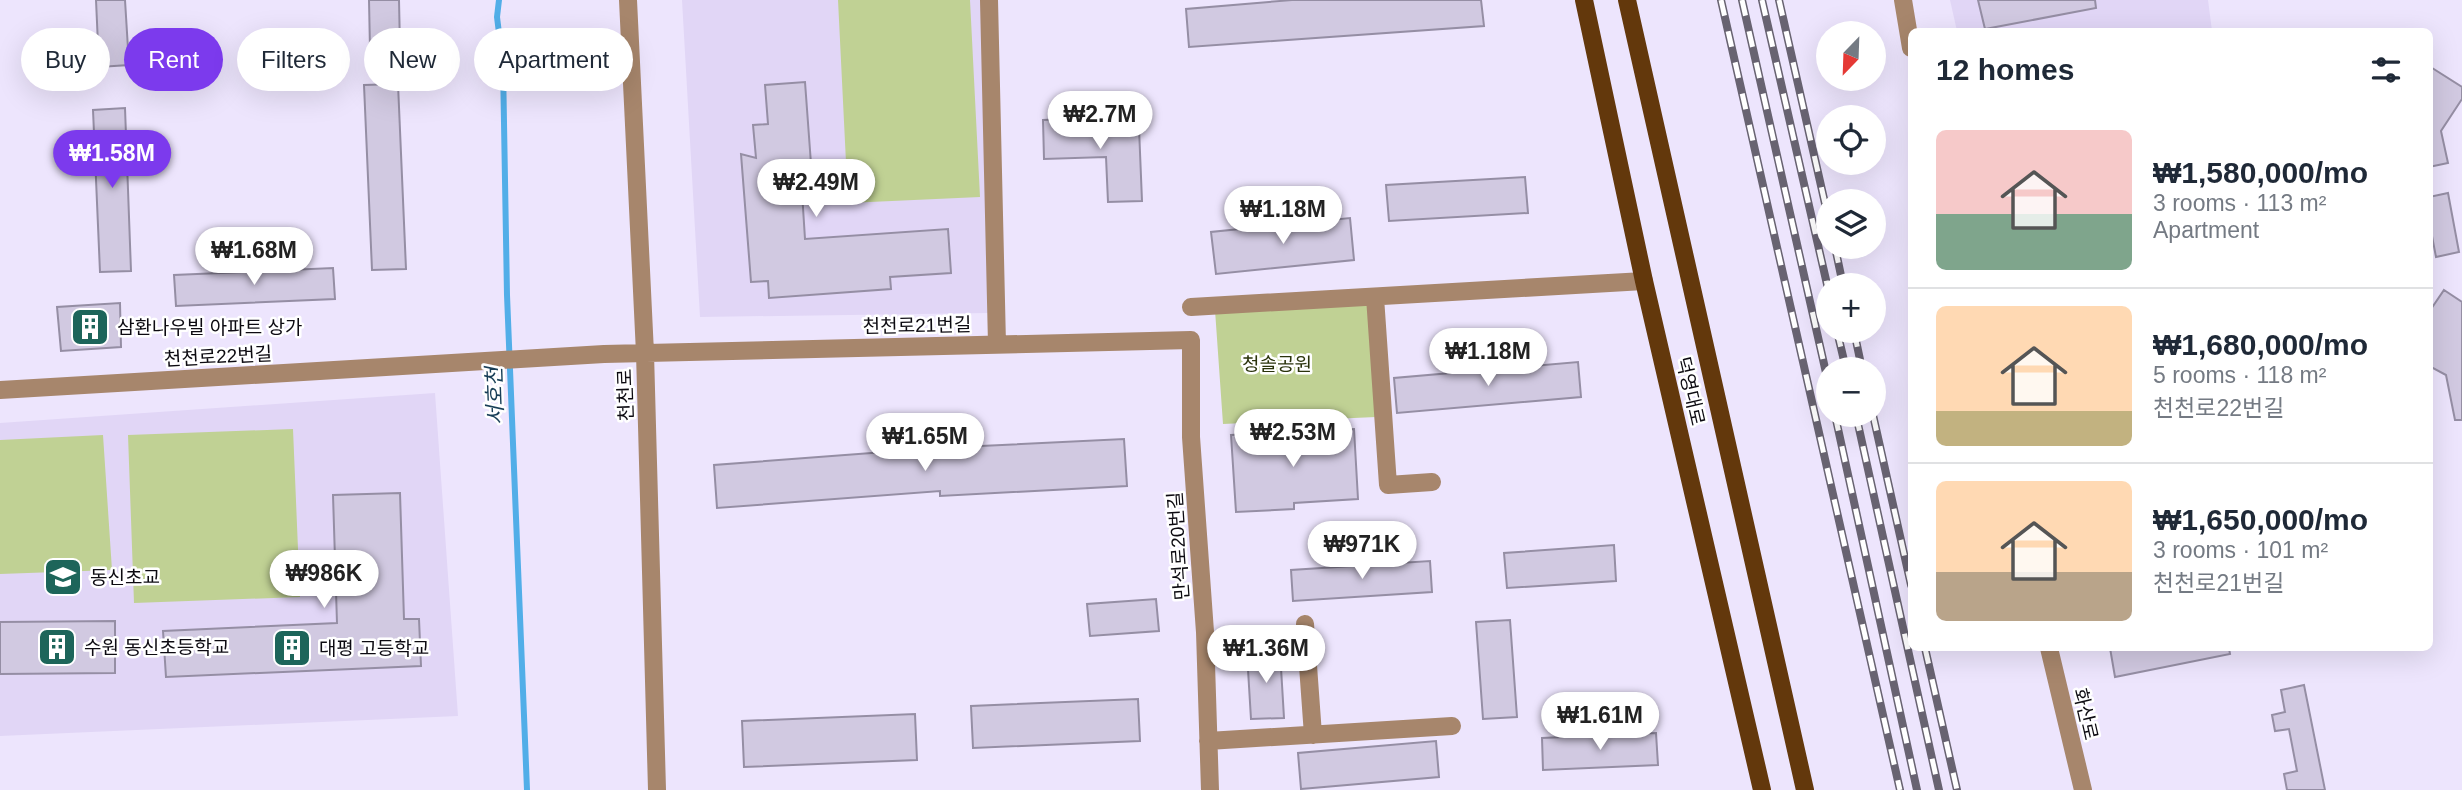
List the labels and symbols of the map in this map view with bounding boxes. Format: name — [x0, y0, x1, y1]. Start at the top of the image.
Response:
north arrow — [1816, 21, 1886, 91]
pin: ₩2.7M — [1051, 92, 1149, 151]
pin: ₩1.58M — [55, 130, 169, 190]
pin: ₩2.49M — [759, 160, 873, 219]
pin: ₩1.18M — [1226, 187, 1340, 246]
pin: ₩1.68M — [197, 228, 311, 287]
building icon: 삼환나우빌 아파트 상가 — [69, 306, 111, 348]
street label: 천천로21번길 — [863, 314, 971, 337]
place label: 삼환나우빌 아파트 상가 — [117, 317, 302, 338]
pin: ₩1.18M — [1431, 328, 1545, 388]
street label: 천천로22번길 — [163, 343, 273, 370]
park label: 청솔공원 — [1242, 354, 1312, 375]
street label: 덕영대로 — [1672, 355, 1709, 428]
water label: 서호천 — [482, 364, 507, 425]
street label: 천천로 — [614, 368, 637, 422]
pin: ₩2.53M — [1236, 410, 1350, 469]
pin: ₩1.65M — [868, 414, 982, 473]
street label: 만석로20번길 — [1164, 491, 1193, 601]
pin: ₩971K — [1313, 522, 1411, 581]
pin: ₩986K — [275, 550, 373, 610]
school or university icon: 동신초교 — [42, 556, 84, 598]
place label: 동신초교 — [90, 567, 160, 588]
building icon: 수원 동신초등학교 — [36, 626, 78, 668]
pin: ₩1.36M — [1209, 626, 1323, 685]
building icon: 대평 고등학교 — [271, 627, 313, 669]
place label: 수원 동신초등학교 — [84, 637, 229, 658]
place label: 대평 고등학교 — [319, 638, 429, 659]
street label: 화산로 — [2069, 686, 2102, 742]
pin: ₩1.61M — [1543, 692, 1657, 752]

